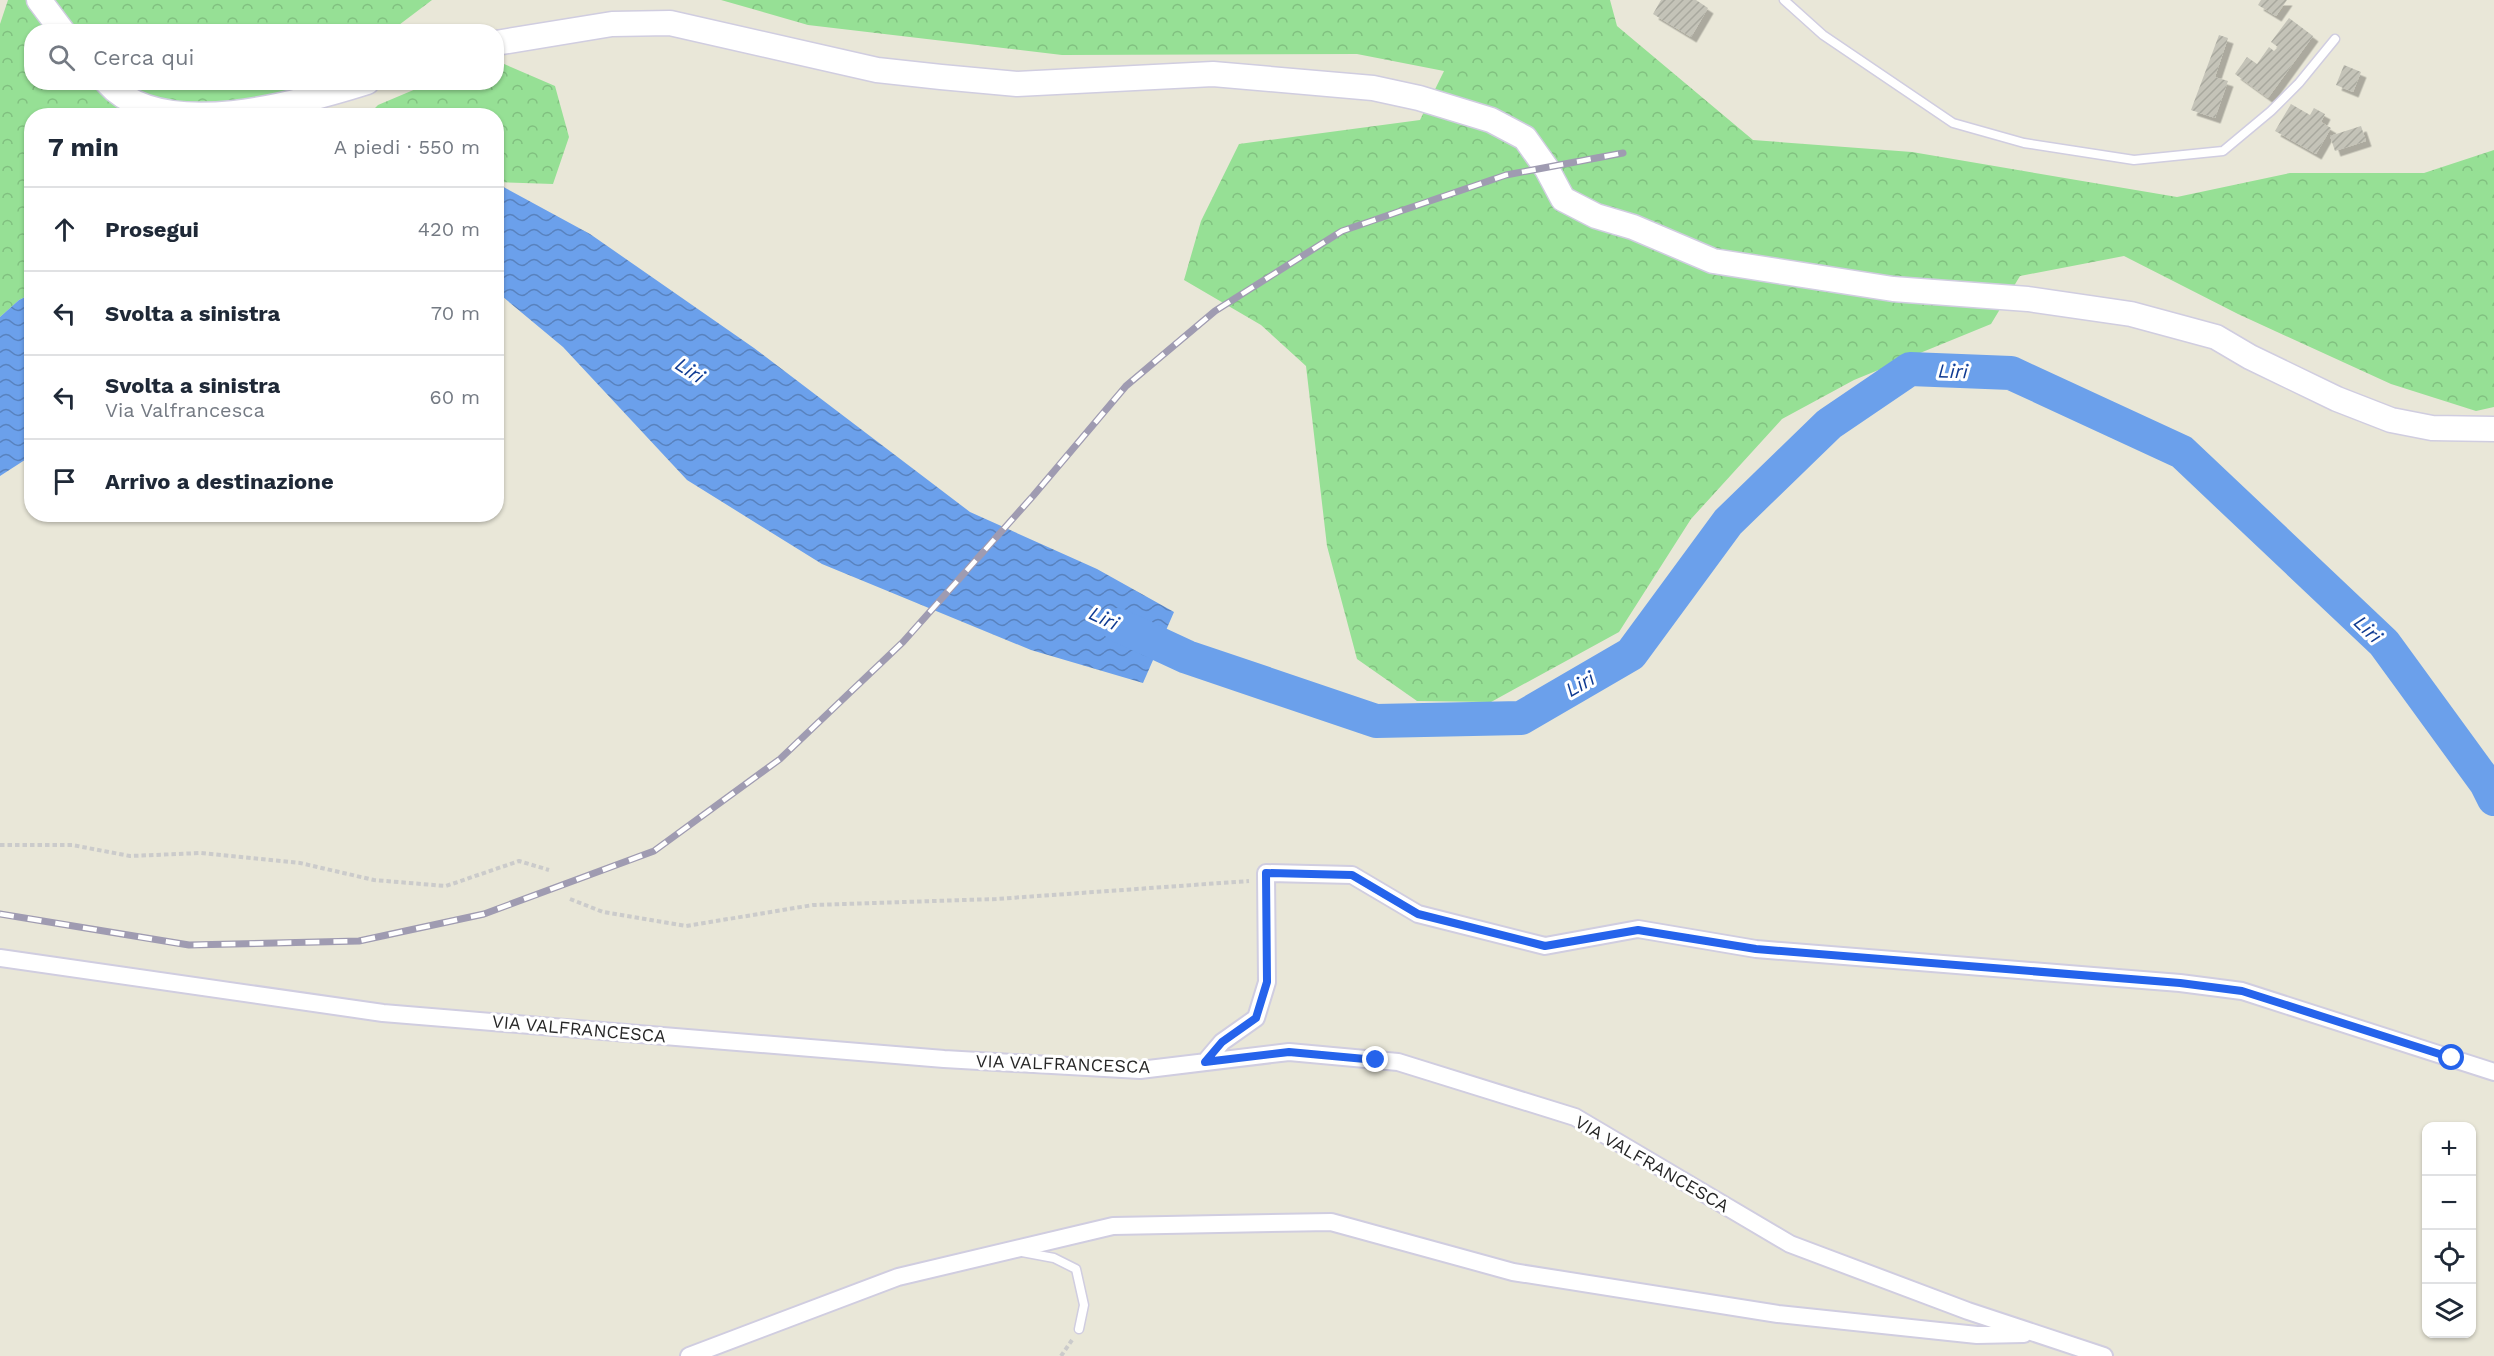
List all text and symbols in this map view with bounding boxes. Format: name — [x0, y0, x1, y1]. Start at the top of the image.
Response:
search box — [24, 24, 504, 90]
icon: search — [45, 41, 78, 74]
text: Cerca qui — [93, 45, 194, 70]
text: 7 min — [48, 132, 119, 162]
text: A piedi · 550 m — [334, 135, 480, 159]
icon: ahead — [48, 213, 81, 246]
text: Prosegui — [105, 217, 199, 242]
text: 420 m — [418, 217, 480, 241]
icon: left — [48, 297, 81, 330]
text: Svolta a sinistra — [105, 301, 280, 326]
text: 70 m — [431, 301, 480, 325]
water label: Liri — [671, 352, 710, 389]
water label: Liri — [1938, 358, 1969, 384]
text: Svolta a sinistra — [105, 373, 280, 398]
icon: left — [48, 381, 81, 414]
text: 60 m — [430, 385, 480, 409]
text: Via Valfrancesca — [105, 398, 265, 422]
icon: arrive — [48, 465, 81, 498]
text: Arrivo a destinazione — [105, 469, 334, 494]
water label: Liri — [1085, 601, 1123, 636]
water label: Liri — [2349, 610, 2388, 649]
water label: Liri — [1561, 666, 1600, 702]
street label: VIA VALFRANCESCA — [491, 1010, 667, 1047]
route start — [2438, 1044, 2464, 1070]
route end — [1362, 1046, 1388, 1072]
street label: VIA VALFRANCESCA — [975, 1050, 1151, 1077]
street label: VIA VALFRANCESCA — [1571, 1111, 1733, 1216]
map controls — [2422, 1122, 2476, 1338]
button: + — [2422, 1122, 2476, 1176]
button: − — [2422, 1176, 2476, 1230]
button: locate — [2422, 1230, 2476, 1284]
button: layers — [2422, 1284, 2476, 1338]

